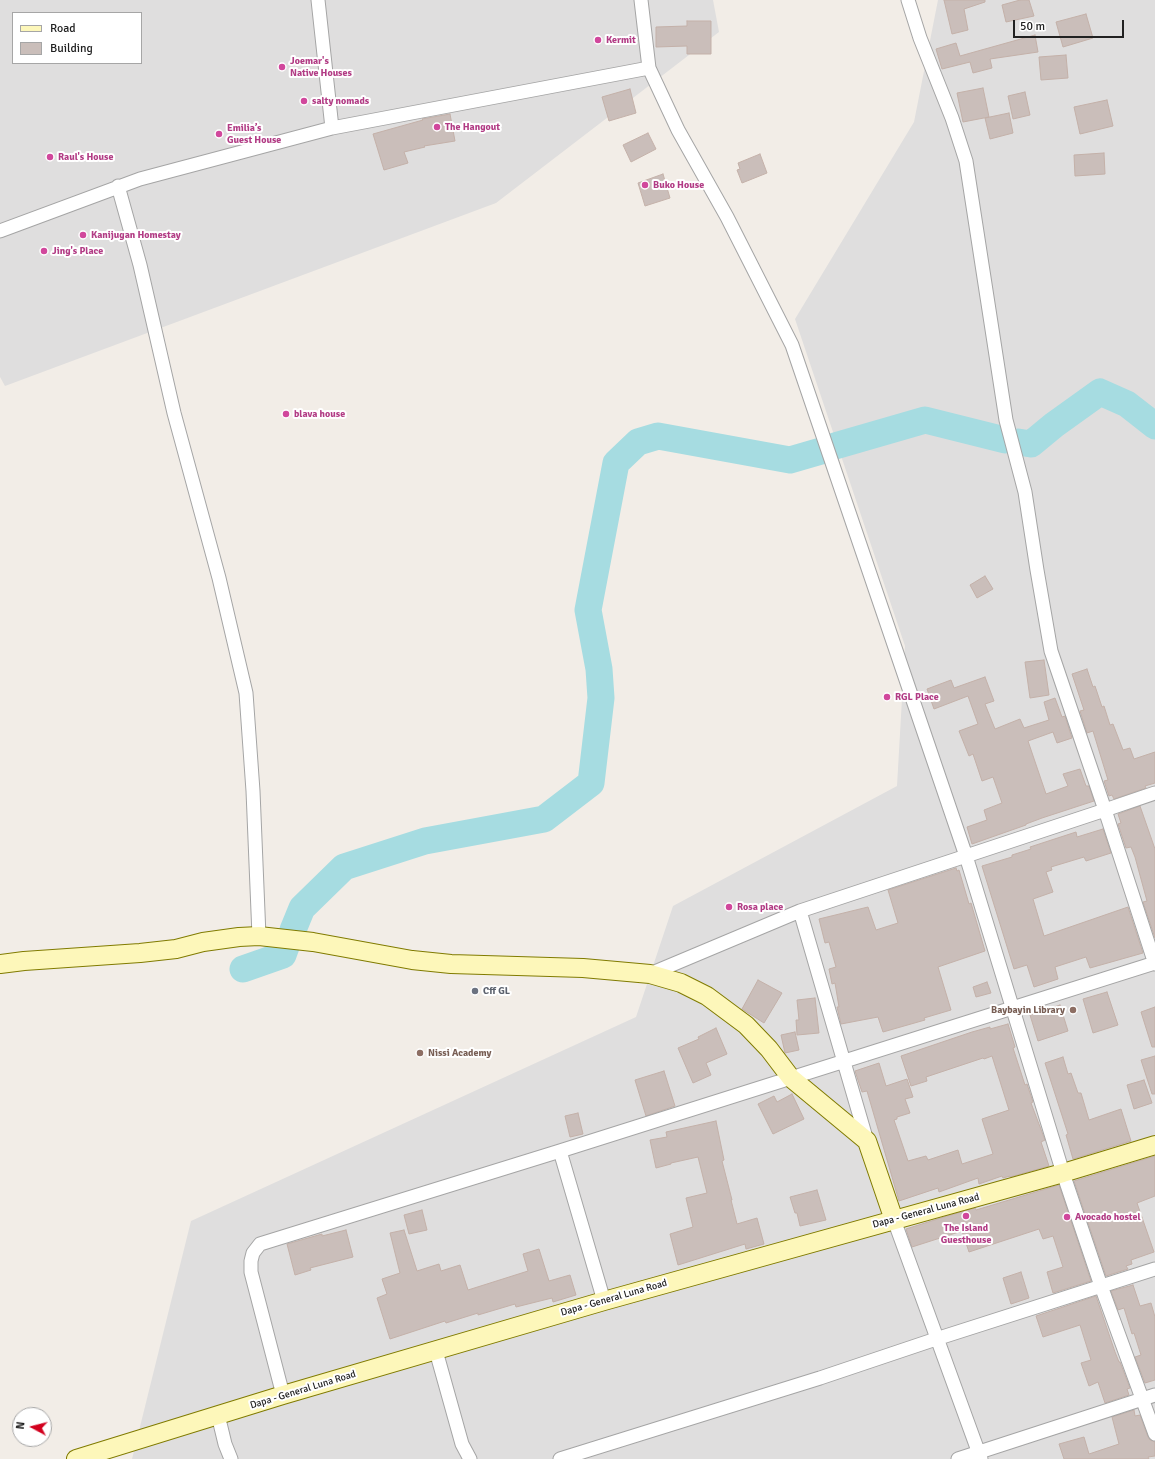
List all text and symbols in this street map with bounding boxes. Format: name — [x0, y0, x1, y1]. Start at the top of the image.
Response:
legend — [12, 12, 142, 64]
scale bar — [1015, 12, 1126, 38]
text: 50 m — [1020, 19, 1045, 34]
text: Road — [50, 21, 76, 36]
place label: Kermit — [606, 34, 636, 46]
marker: Kermit — [593, 35, 603, 45]
text: Building — [50, 41, 93, 56]
place label: Joemar's Native Houses — [290, 55, 352, 78]
marker: Joemar's Native Houses — [277, 62, 287, 72]
place label: salty nomads — [312, 95, 369, 107]
marker: salty nomads — [299, 96, 309, 106]
place label: The Hangout — [445, 121, 500, 133]
place label: Emilia’s Guest House — [227, 122, 281, 146]
marker: The Hangout — [432, 122, 442, 132]
marker: Emilia’s Guest House — [214, 129, 224, 139]
place label: Raul's House — [58, 151, 113, 163]
marker: Raul's House — [45, 152, 55, 162]
place label: Buko House — [653, 179, 704, 191]
marker: Buko House — [640, 180, 650, 190]
place label: Kanijugan Homestay — [91, 229, 181, 241]
marker: Kanijugan Homestay — [78, 230, 88, 240]
place label: Jing's Place — [52, 245, 103, 257]
marker: Jing's Place — [39, 246, 49, 256]
place label: blava house — [294, 408, 345, 420]
marker: blava house — [281, 409, 291, 419]
place label: RGL Place — [895, 691, 939, 703]
marker: RGL Place — [882, 692, 892, 702]
place label: Rosa place — [737, 901, 783, 913]
marker: Rosa place — [724, 902, 734, 912]
place label: Cff GL — [483, 985, 510, 997]
marker: Cff GL — [470, 986, 480, 996]
place label: Baybayin Library — [991, 1004, 1065, 1016]
marker: Baybayin Library — [1068, 1005, 1078, 1015]
place label: Nissi Academy — [428, 1047, 491, 1059]
marker: Nissi Academy — [415, 1048, 425, 1058]
street label: Dapa - General Luna Road — [871, 1191, 981, 1231]
marker: The Island Guesthouse — [961, 1211, 971, 1221]
place label: Avocado hostel — [1075, 1211, 1141, 1223]
marker: Avocado hostel — [1062, 1212, 1072, 1222]
place label: The Island Guesthouse — [941, 1222, 991, 1246]
street label: Dapa - General Luna Road — [559, 1277, 669, 1319]
street label: Dapa - General Luna Road — [249, 1368, 357, 1412]
north arrow — [12, 1407, 52, 1447]
text: N — [14, 1421, 28, 1430]

